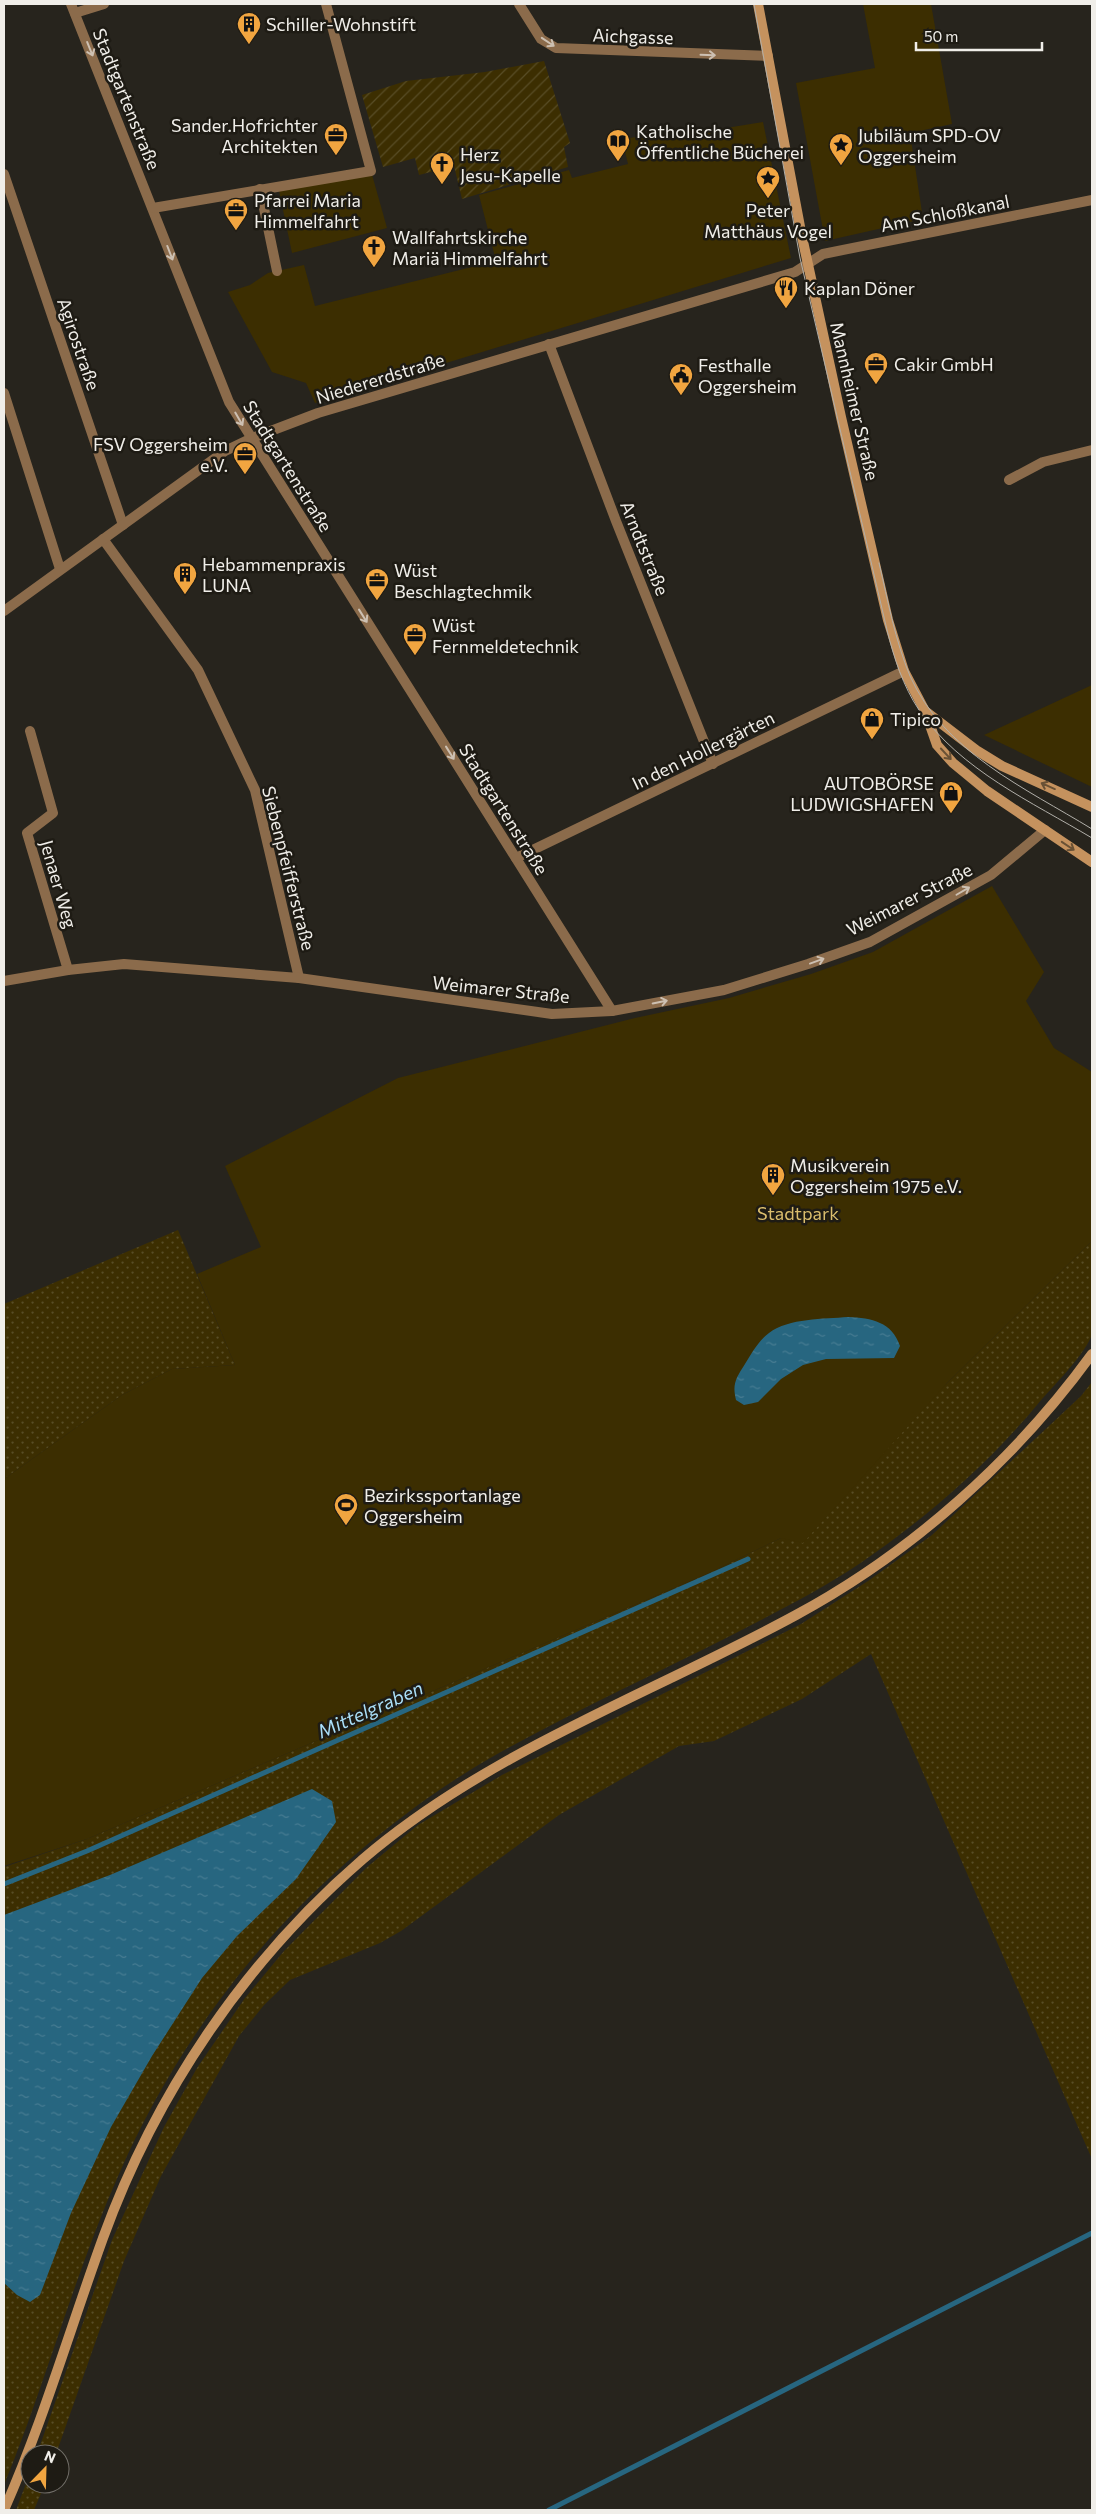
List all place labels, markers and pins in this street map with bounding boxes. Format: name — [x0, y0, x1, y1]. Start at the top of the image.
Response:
building icon: Schiller-Wohnstift — [236, 11, 262, 45]
place label: Schiller-Wohnstift — [266, 13, 416, 35]
place label: Sander.Hofrichter Architekten — [171, 114, 318, 157]
place label: Katholische Öffentliche Bücherei — [636, 120, 804, 163]
office icon: Sander.Hofrichter Architekten — [323, 122, 349, 156]
place label: Jubiläum SPD-OV Oggersheim — [858, 124, 1001, 167]
library icon: Katholische Öffentliche Bücherei — [605, 128, 631, 162]
place icon: Jubiläum SPD-OV Oggersheim — [828, 132, 854, 166]
place label: Herz Jesu-Kapelle — [460, 143, 561, 186]
church icon: Herz Jesu-Kapelle — [429, 151, 455, 185]
place icon: Peter Matthäus Vogel — [755, 165, 781, 199]
place label: Pfarrei Maria Himmelfahrt — [254, 189, 361, 232]
office icon: Pfarrei Maria Himmelfahrt — [223, 197, 249, 231]
place label: Peter Matthäus Vogel — [704, 199, 832, 242]
place label: Wallfahrtskirche Mariä Himmelfahrt — [392, 226, 548, 269]
church icon: Wallfahrtskirche Mariä Himmelfahrt — [361, 234, 387, 268]
restaurant icon: Kaplan Döner — [773, 275, 799, 309]
place label: Kaplan Döner — [804, 277, 915, 299]
office icon: Cakir GmbH — [863, 351, 889, 385]
place label: Cakir GmbH — [894, 353, 994, 375]
place label: Festhalle Oggersheim — [698, 354, 797, 397]
public building icon: Festhalle Oggersheim — [668, 362, 694, 396]
place label: FSV Oggersheim e.V. — [93, 433, 228, 476]
office icon: FSV Oggersheim e.V. — [232, 441, 258, 475]
place label: Hebammenpraxis LUNA — [202, 553, 346, 596]
place label: Wüst Beschlagtechmik — [394, 559, 533, 602]
building icon: Hebammenpraxis LUNA — [172, 561, 198, 595]
office icon: Wüst Beschlagtechmik — [364, 567, 390, 601]
place label: Wüst Fernmeldetechnik — [432, 614, 579, 657]
office icon: Wüst Fernmeldetechnik — [402, 622, 428, 656]
shop icon: Tipico — [859, 706, 885, 740]
place label: Tipico — [890, 708, 941, 730]
place label: AUTOBÖRSE LUDWIGSHAFEN — [790, 772, 934, 815]
shop icon: AUTOBÖRSE LUDWIGSHAFEN — [938, 780, 964, 814]
place label: Musikverein Oggersheim 1975 e.V. — [790, 1154, 962, 1197]
building icon: Musikverein Oggersheim 1975 e.V. — [760, 1162, 786, 1196]
place label: Bezirkssportanlage Oggersheim — [364, 1484, 521, 1527]
sports icon: Bezirkssportanlage Oggersheim — [333, 1492, 359, 1526]

